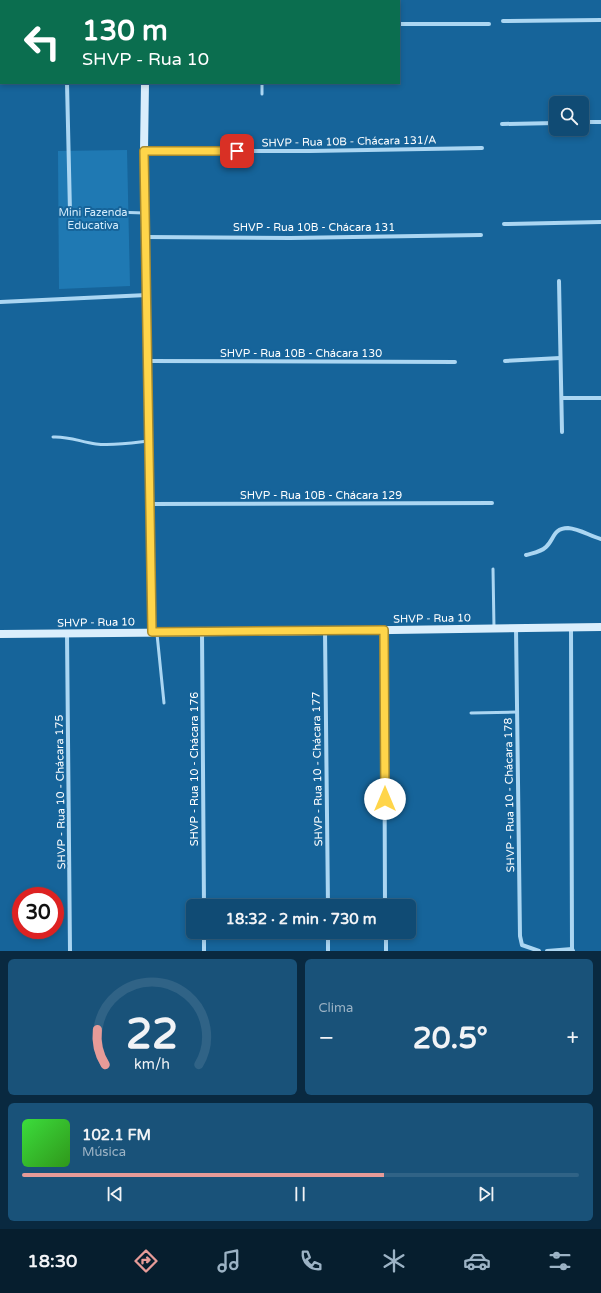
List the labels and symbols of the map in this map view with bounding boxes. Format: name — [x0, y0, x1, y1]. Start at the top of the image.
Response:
street label: SHVP - Rua 10B - Chácara 131/A — [262, 133, 437, 150]
pin — [220, 134, 254, 168]
park label: Mini Fazenda Educativa — [58, 206, 128, 232]
street label: SHVP - Rua 10B - Chácara 131 — [233, 221, 395, 234]
street label: SHVP - Rua 10B - Chácara 130 — [220, 347, 382, 360]
street label: SHVP - Rua 10B - Chácara 129 — [240, 489, 402, 502]
street label: SHVP - Rua 10 — [393, 611, 471, 626]
street label: SHVP - Rua 10 — [57, 615, 135, 630]
street label: SHVP - Rua 10 - Chácara 176 — [188, 692, 201, 846]
street label: SHVP - Rua 10 - Chácara 177 — [310, 692, 325, 846]
street label: SHVP - Rua 10 - Chácara 175 — [53, 715, 68, 869]
street label: SHVP - Rua 10 - Chácara 178 — [502, 718, 517, 872]
position arrow — [364, 778, 406, 820]
speed limit sign: 30 — [12, 887, 64, 939]

